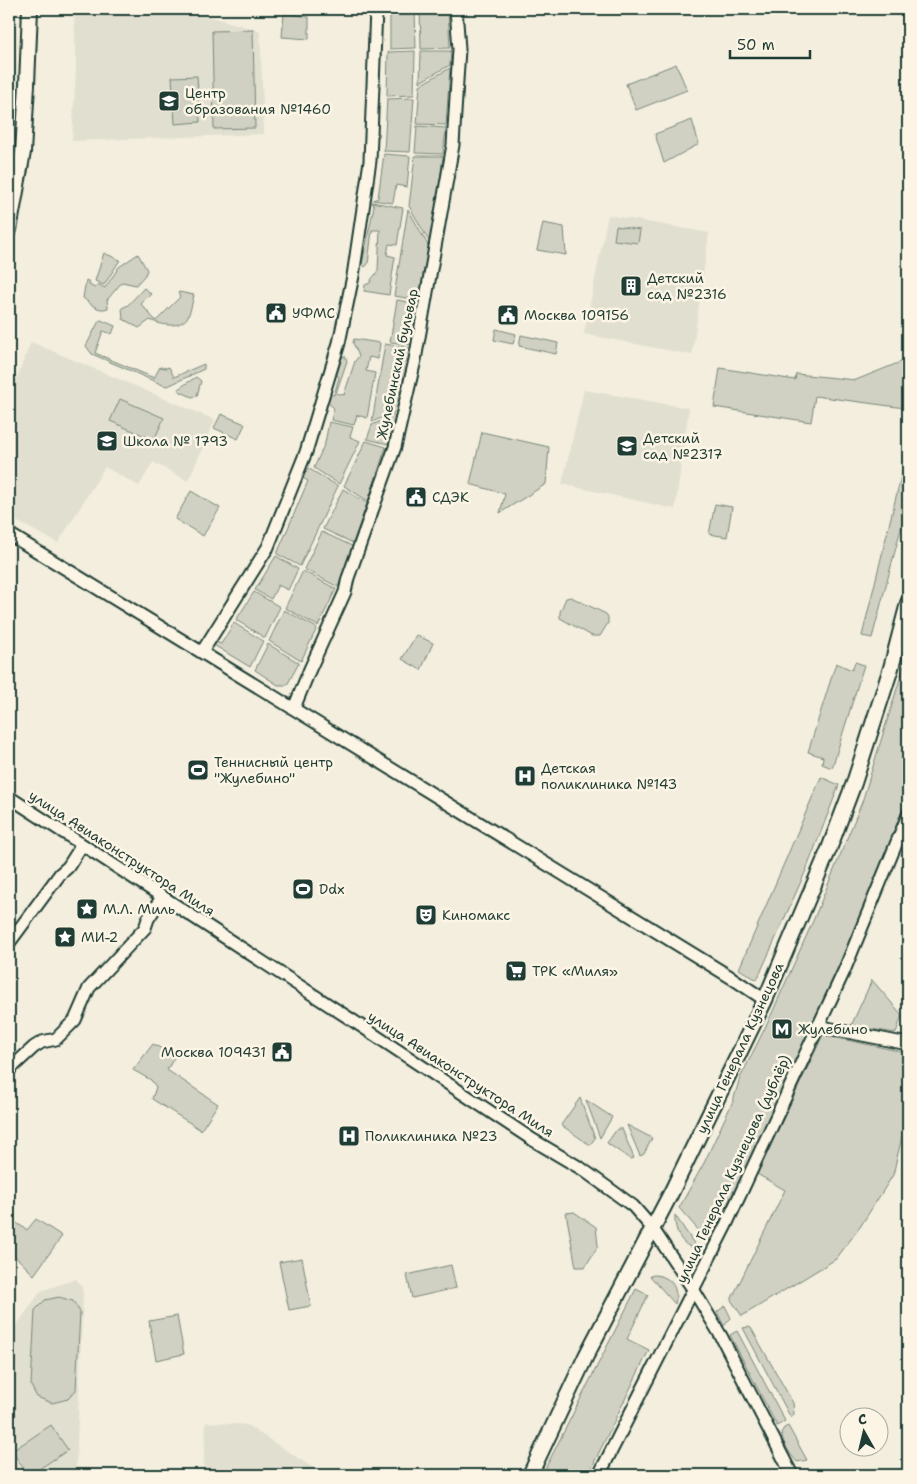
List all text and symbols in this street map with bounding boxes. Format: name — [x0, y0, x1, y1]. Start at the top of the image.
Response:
scale bar — [730, 28, 810, 60]
text: 50 m — [737, 35, 775, 55]
place label: Центр образования №1460 — [185, 84, 331, 118]
school or university icon: Центр образования №1460 — [157, 89, 181, 113]
place label: Детский сад №2316 — [647, 269, 727, 303]
building icon: Детский сад №2316 — [619, 274, 643, 298]
street label: Жулебинский бульвар — [372, 287, 422, 441]
public building icon: УФМС — [264, 301, 288, 325]
public building icon: Москва 109156 — [496, 303, 520, 327]
place label: УФМС — [292, 304, 335, 322]
place label: Москва 109156 — [524, 306, 629, 324]
school or university icon: Школа № 1793 — [95, 429, 119, 453]
place label: Детский сад №2317 — [643, 429, 722, 463]
place label: Школа № 1793 — [123, 432, 228, 450]
school or university icon: Детский сад №2317 — [615, 434, 639, 458]
public building icon: СДЭК — [404, 485, 428, 509]
place label: СДЭК — [432, 488, 469, 506]
place label: Теннисный центр "Жулебино" — [214, 753, 333, 787]
sports icon: Теннисный центр "Жулебино" — [186, 758, 210, 782]
place label: Детская поликлиника №143 — [541, 759, 677, 793]
hospital icon: Детская поликлиника №143 — [513, 764, 537, 788]
street label: улица Авиаконструктора Миля — [26, 786, 218, 920]
sports icon: Ddx — [291, 877, 315, 901]
place label: Ddx — [319, 880, 344, 898]
place icon: М.Л. Миль — [75, 897, 99, 921]
place label: М.Л. Миль — [103, 900, 175, 918]
theatre icon: Киномакс — [414, 903, 438, 927]
place label: Киномакс — [442, 906, 510, 924]
place icon: МИ-2 — [53, 925, 77, 949]
place label: МИ-2 — [81, 928, 118, 946]
supermarket icon: ТРК «Миля» — [504, 959, 528, 983]
street label: улица Генерала Кузнецова — [692, 959, 788, 1137]
place label: ТРК «Миля» — [532, 962, 618, 980]
street label: улица Авиаконструктора Миля — [365, 1007, 557, 1141]
metro station icon: Жулебино — [770, 1017, 794, 1041]
place label: Жулебино — [798, 1020, 868, 1038]
public building icon: Москва 109431 — [270, 1040, 294, 1064]
place label: Москва 109431 — [161, 1043, 266, 1061]
street label: улица Генерала Кузнецова (дублёр) — [672, 1052, 794, 1286]
hospital icon: Поликлиника №23 — [337, 1124, 361, 1148]
place label: Поликлиника №23 — [365, 1127, 498, 1145]
north arrow — [840, 1406, 890, 1456]
text: С — [857, 1410, 868, 1429]

